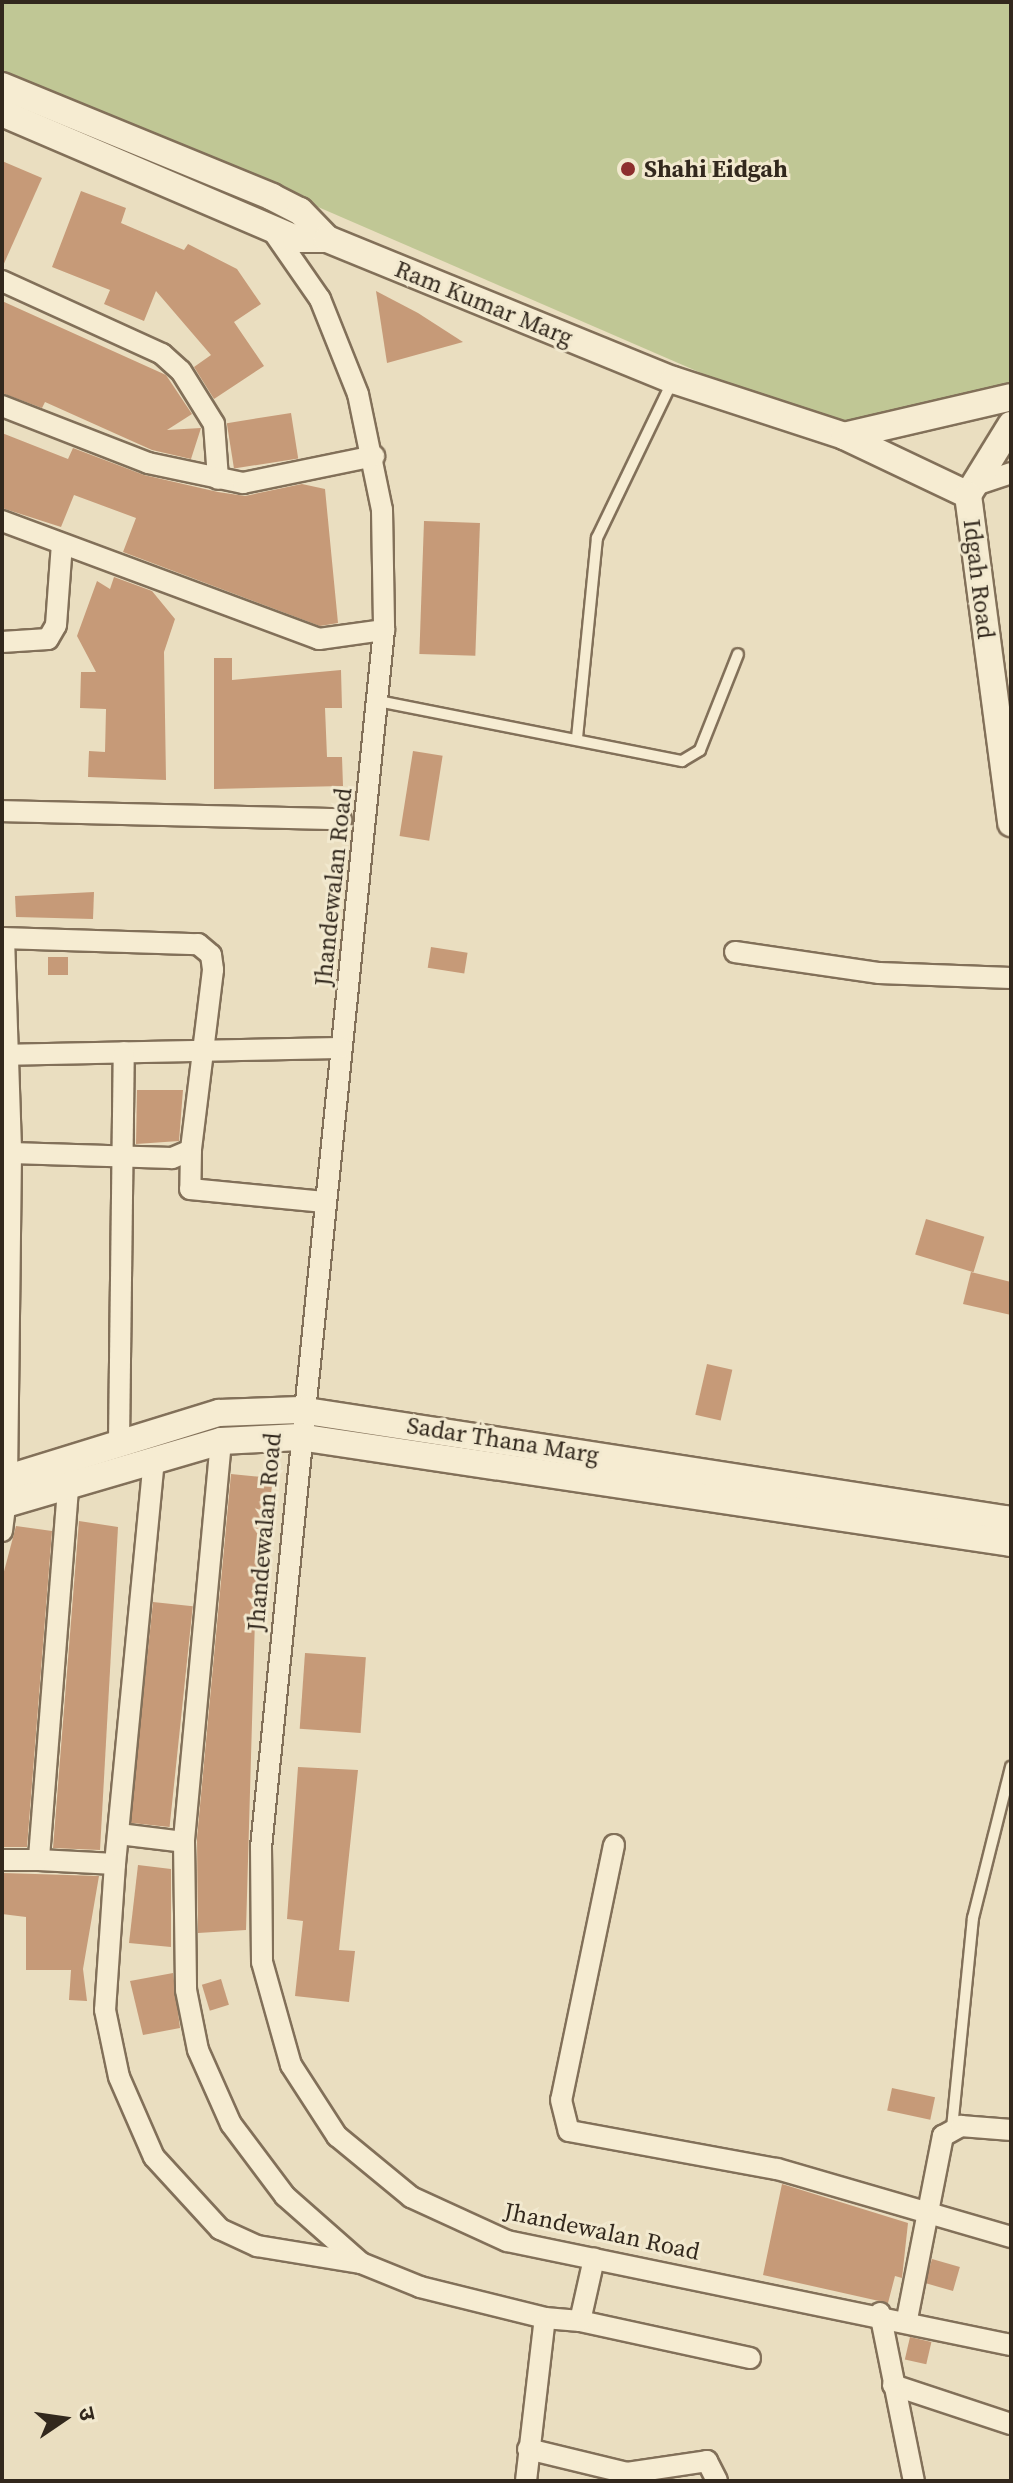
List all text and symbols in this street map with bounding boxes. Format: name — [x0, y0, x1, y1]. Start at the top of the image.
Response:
place label: Shahi Eidgah — [644, 155, 788, 183]
marker: Shahi Eidgah — [619, 160, 637, 178]
street label: Ram Kumar Marg — [391, 254, 577, 352]
street label: Idgah Road — [957, 518, 1001, 640]
street label: Jhandewalan Road — [308, 786, 358, 988]
street label: Sadar Thana Marg — [405, 1411, 601, 1469]
street label: Jhandewalan Road — [241, 1431, 287, 1633]
street label: Jhandewalan Road — [502, 2196, 702, 2266]
north arrow — [24, 2379, 104, 2459]
text: उ — [71, 2404, 103, 2423]

